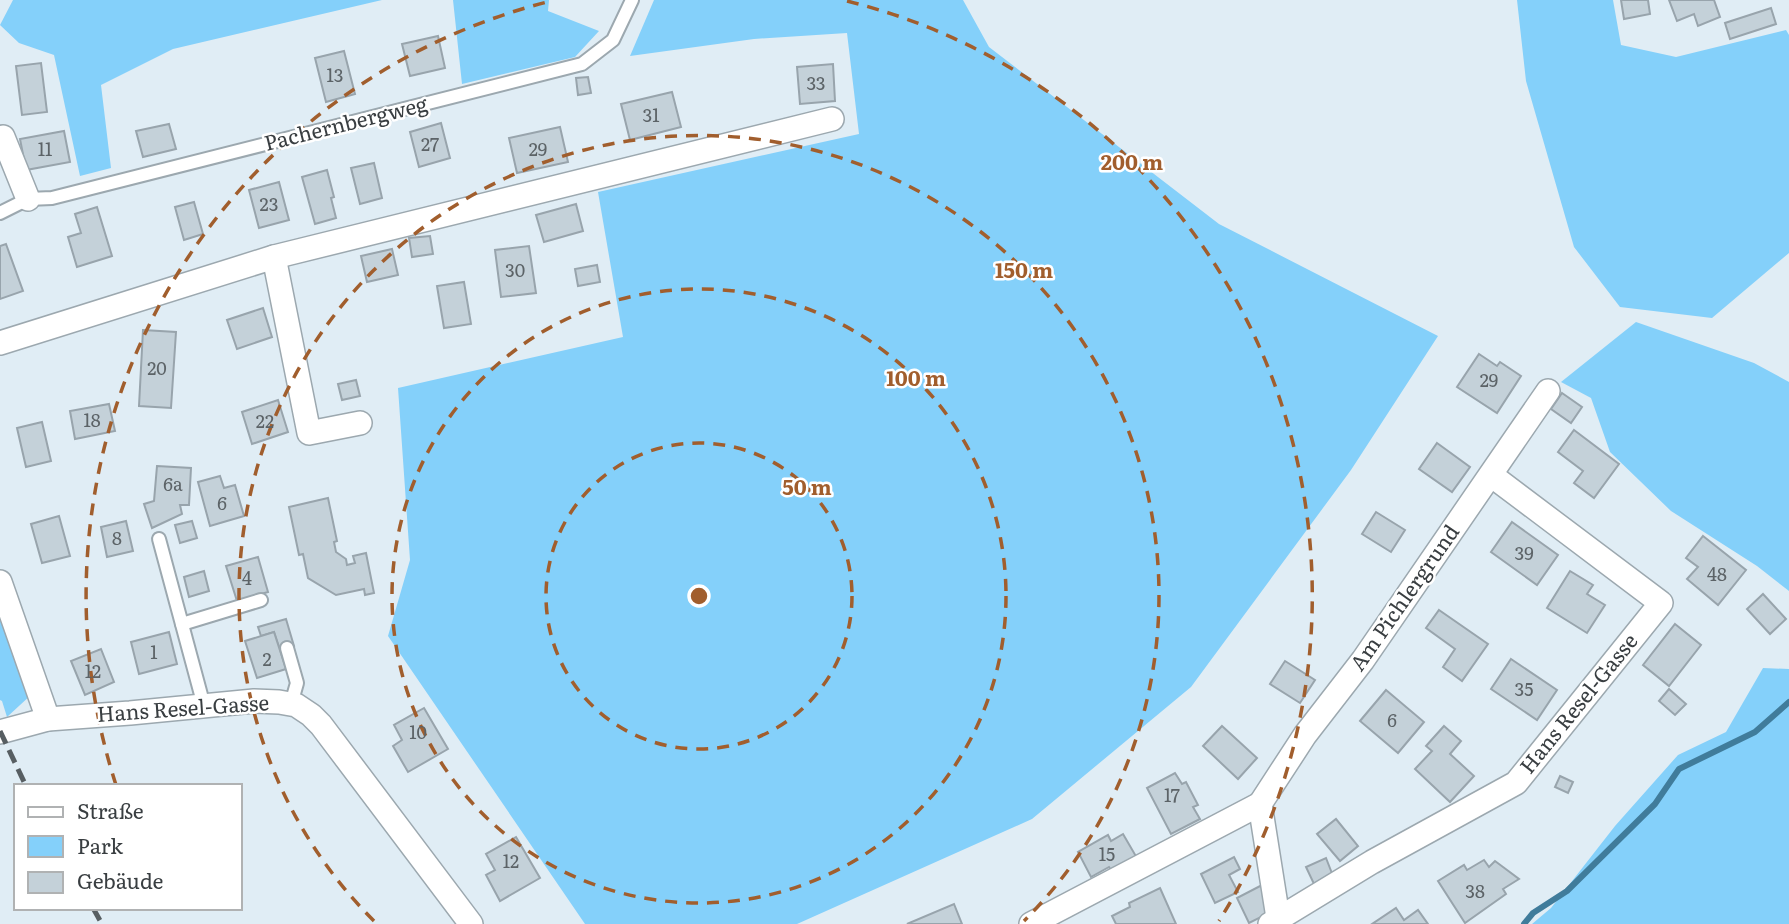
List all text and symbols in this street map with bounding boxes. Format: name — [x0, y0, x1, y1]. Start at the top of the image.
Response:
house number: 13 — [326, 61, 344, 88]
house number: 33 — [807, 69, 825, 96]
street label: Pachernbergweg — [260, 86, 431, 157]
house number: 31 — [642, 101, 660, 128]
house number: 27 — [421, 130, 439, 157]
house number: 11 — [38, 135, 52, 162]
house number: 29 — [529, 135, 547, 162]
text: 200 m — [1101, 145, 1163, 176]
house number: 23 — [260, 190, 278, 217]
text: 150 m — [995, 253, 1053, 284]
house number: 30 — [505, 256, 525, 283]
house number: 20 — [147, 354, 167, 381]
text: 100 m — [886, 361, 946, 392]
house number: 29 — [1480, 366, 1498, 393]
house number: 18 — [83, 406, 101, 433]
house number: 22 — [256, 407, 274, 434]
house number: 6a — [163, 470, 183, 497]
text: 50 m — [782, 470, 832, 501]
house number: 6 — [217, 489, 227, 516]
street label: Am Pichlergrund — [1341, 517, 1465, 676]
house number: 8 — [112, 524, 122, 551]
house number: 39 — [1514, 539, 1534, 566]
house number: 48 — [1707, 560, 1727, 587]
house number: 4 — [242, 564, 252, 591]
centre of rings — [687, 584, 711, 608]
street label: Hans Resel-Gasse — [1511, 626, 1643, 779]
house number: 1 — [150, 638, 158, 665]
house number: 2 — [262, 645, 272, 672]
house number: 12 — [85, 657, 101, 684]
house number: 35 — [1515, 675, 1533, 702]
street label: Hans Resel-Gasse — [96, 685, 270, 728]
house number: 6 — [1387, 706, 1397, 733]
house number: 10 — [409, 718, 427, 745]
house number: 17 — [1164, 781, 1180, 808]
legend — [14, 784, 242, 910]
text: Straße — [77, 794, 144, 825]
text: Park — [77, 829, 123, 860]
house number: 15 — [1099, 840, 1115, 867]
house number: 12 — [503, 847, 519, 874]
text: Gebäude — [77, 864, 164, 895]
house number: 38 — [1465, 877, 1485, 904]

